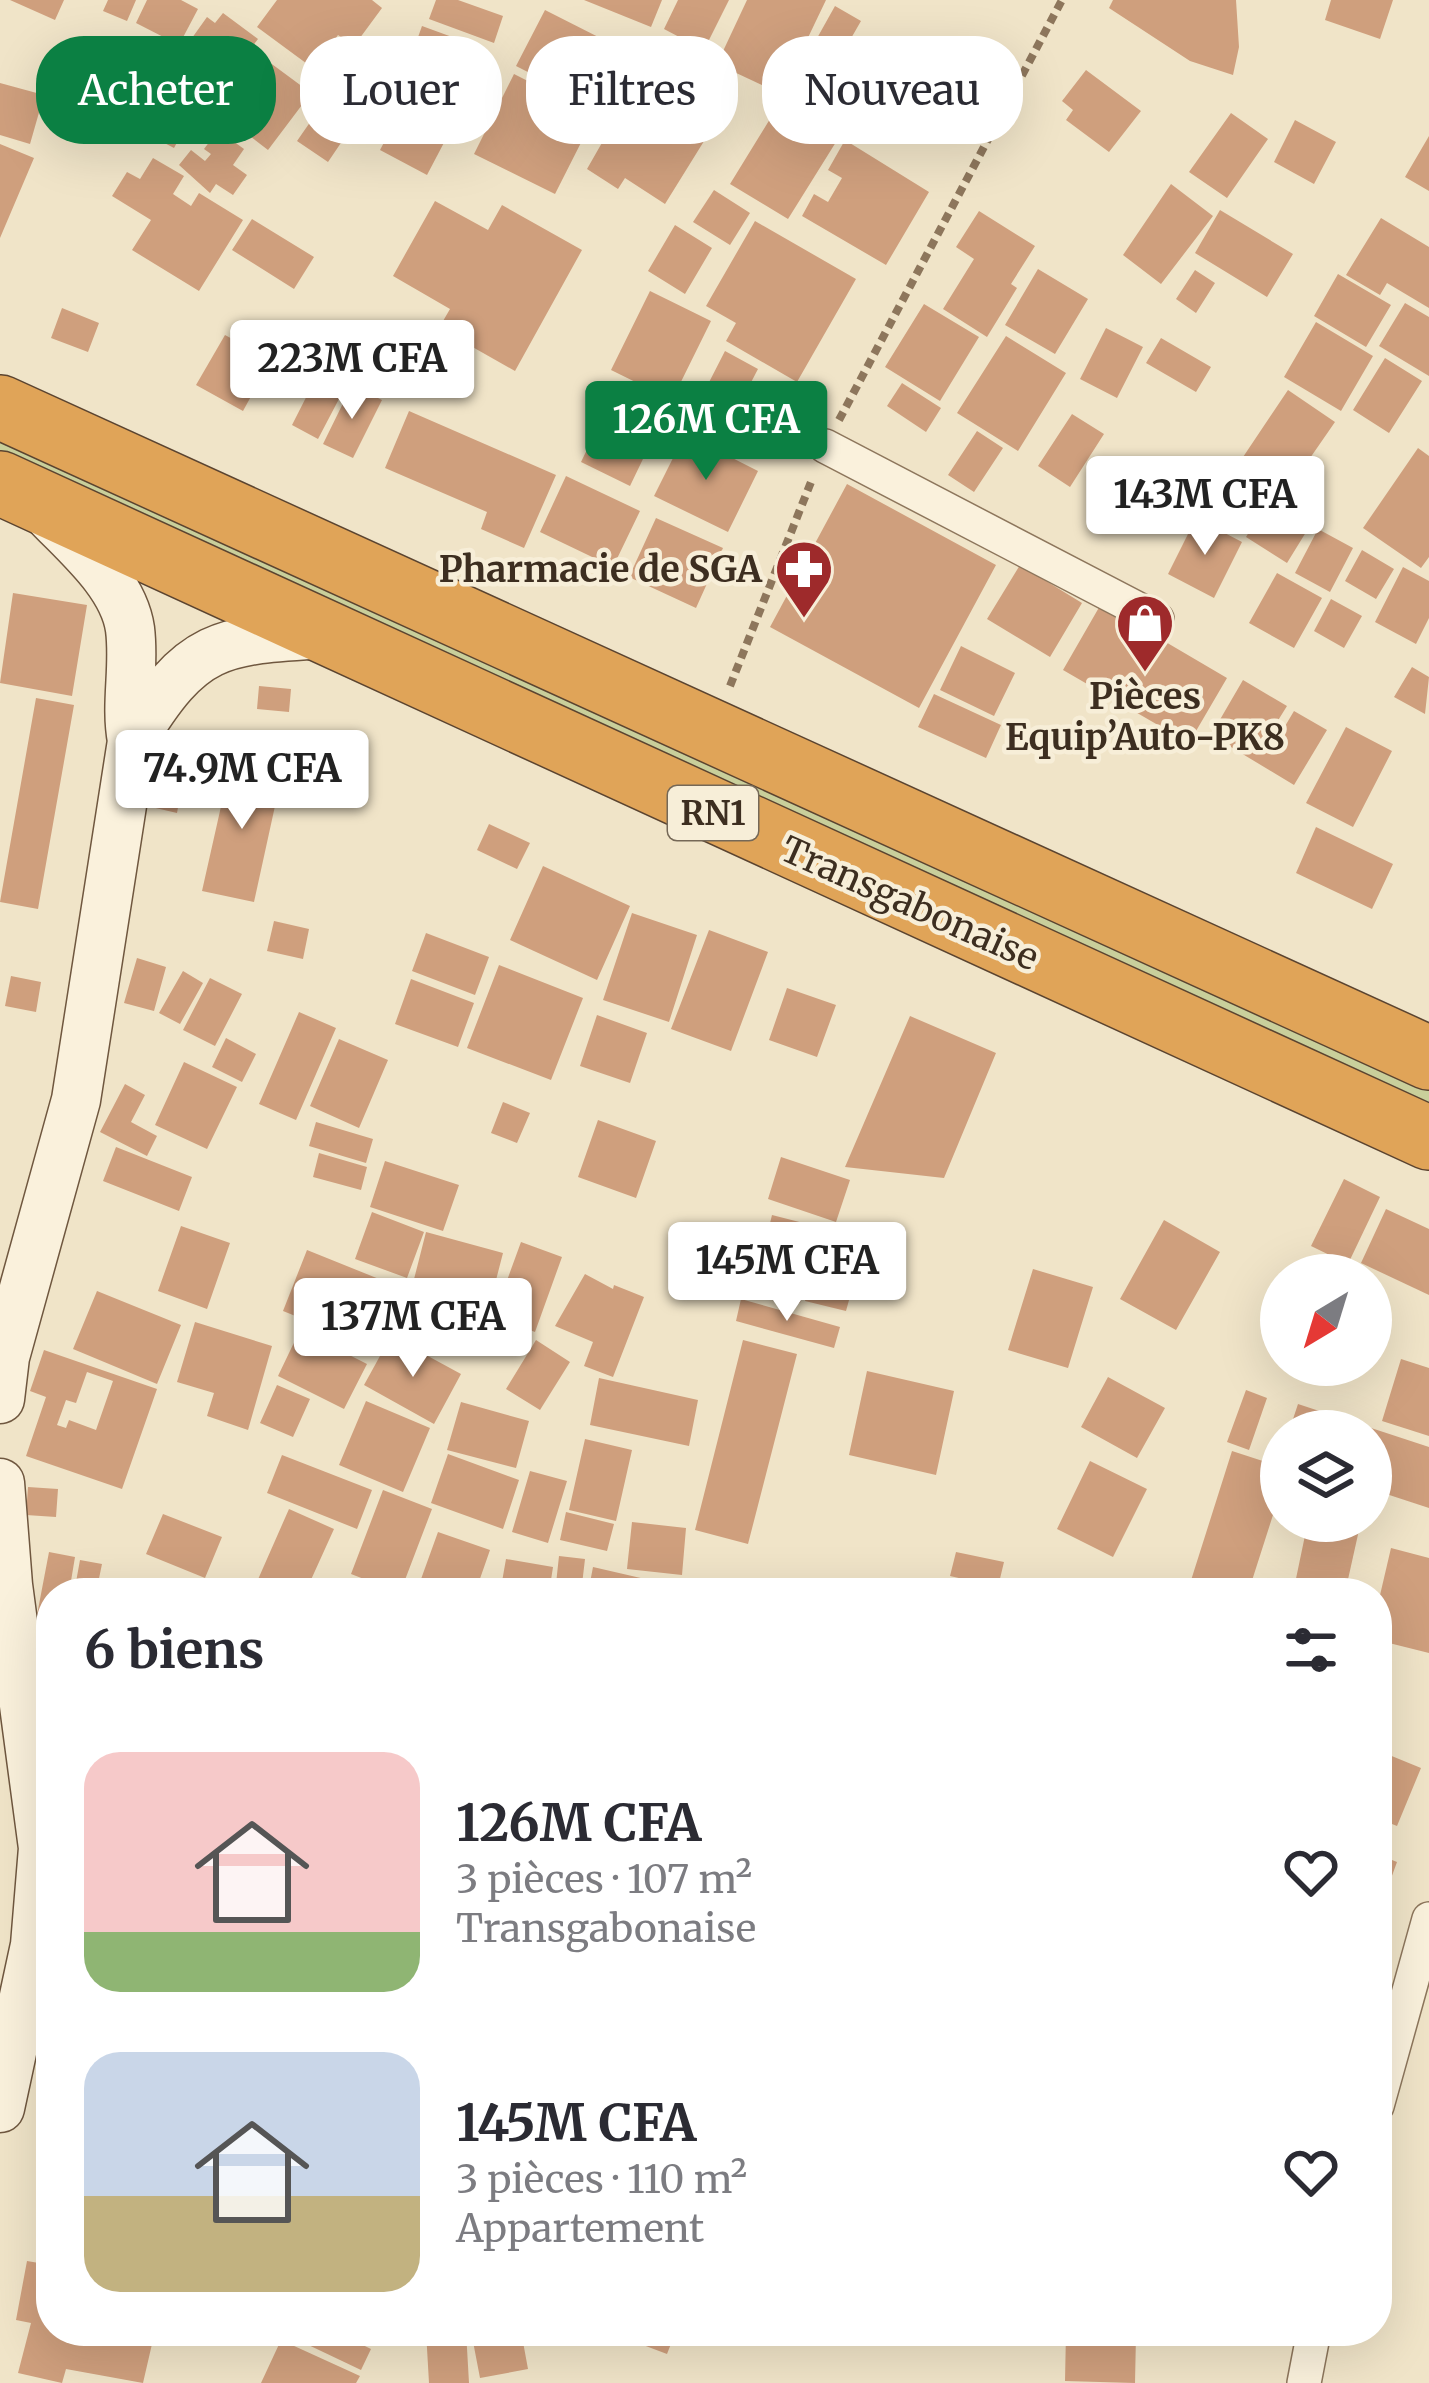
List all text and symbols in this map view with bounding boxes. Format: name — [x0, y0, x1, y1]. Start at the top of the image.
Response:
chip: Acheter — [36, 36, 276, 144]
chip: Louer — [300, 36, 502, 144]
chip: Filtres — [526, 36, 738, 144]
chip: Nouveau — [762, 36, 1023, 144]
pin: 223M CFA — [228, 320, 476, 422]
text: 223M CFA — [257, 334, 447, 383]
pin: 126M CFA — [582, 381, 830, 483]
text: 126M CFA — [612, 395, 800, 444]
pin: 143M CFA — [1081, 456, 1329, 558]
text: 143M CFA — [1113, 470, 1297, 519]
pharmacy icon: Pharmacie de SGA — [773, 538, 835, 620]
place label: Pharmacie de SGA — [439, 547, 763, 592]
shop icon: Pièces Equip’Auto-PK8 — [1114, 592, 1176, 674]
place label: Pièces Equip’Auto-PK8 — [1005, 674, 1285, 760]
pin: 74.9M CFA — [105, 730, 379, 832]
text: 74.9M CFA — [143, 744, 341, 793]
road number: RN1 — [668, 786, 758, 840]
street label: Transgabonaise — [774, 827, 1045, 980]
pin: 145M CFA — [663, 1222, 911, 1324]
text: 145M CFA — [695, 1236, 879, 1285]
north arrow — [1260, 1254, 1392, 1386]
map controls — [1260, 1254, 1392, 1542]
pin: 137M CFA — [289, 1278, 537, 1380]
text: 137M CFA — [321, 1292, 505, 1341]
button: layers — [1260, 1410, 1392, 1542]
icon: filters — [1278, 1617, 1344, 1683]
text: 6 biens — [84, 1618, 264, 1682]
text: 126M CFA — [456, 1791, 701, 1855]
icon: home — [180, 1800, 324, 1944]
icon: heart — [1278, 1839, 1344, 1905]
text: 3 pièces · 107 m² — [456, 1855, 752, 1904]
text: Transgabonaise — [456, 1904, 756, 1953]
text: 145M CFA — [456, 2091, 696, 2155]
icon: home — [180, 2100, 324, 2244]
icon: heart — [1278, 2139, 1344, 2205]
text: 3 pièces · 110 m² — [456, 2155, 747, 2204]
text: Appartement — [456, 2204, 704, 2253]

